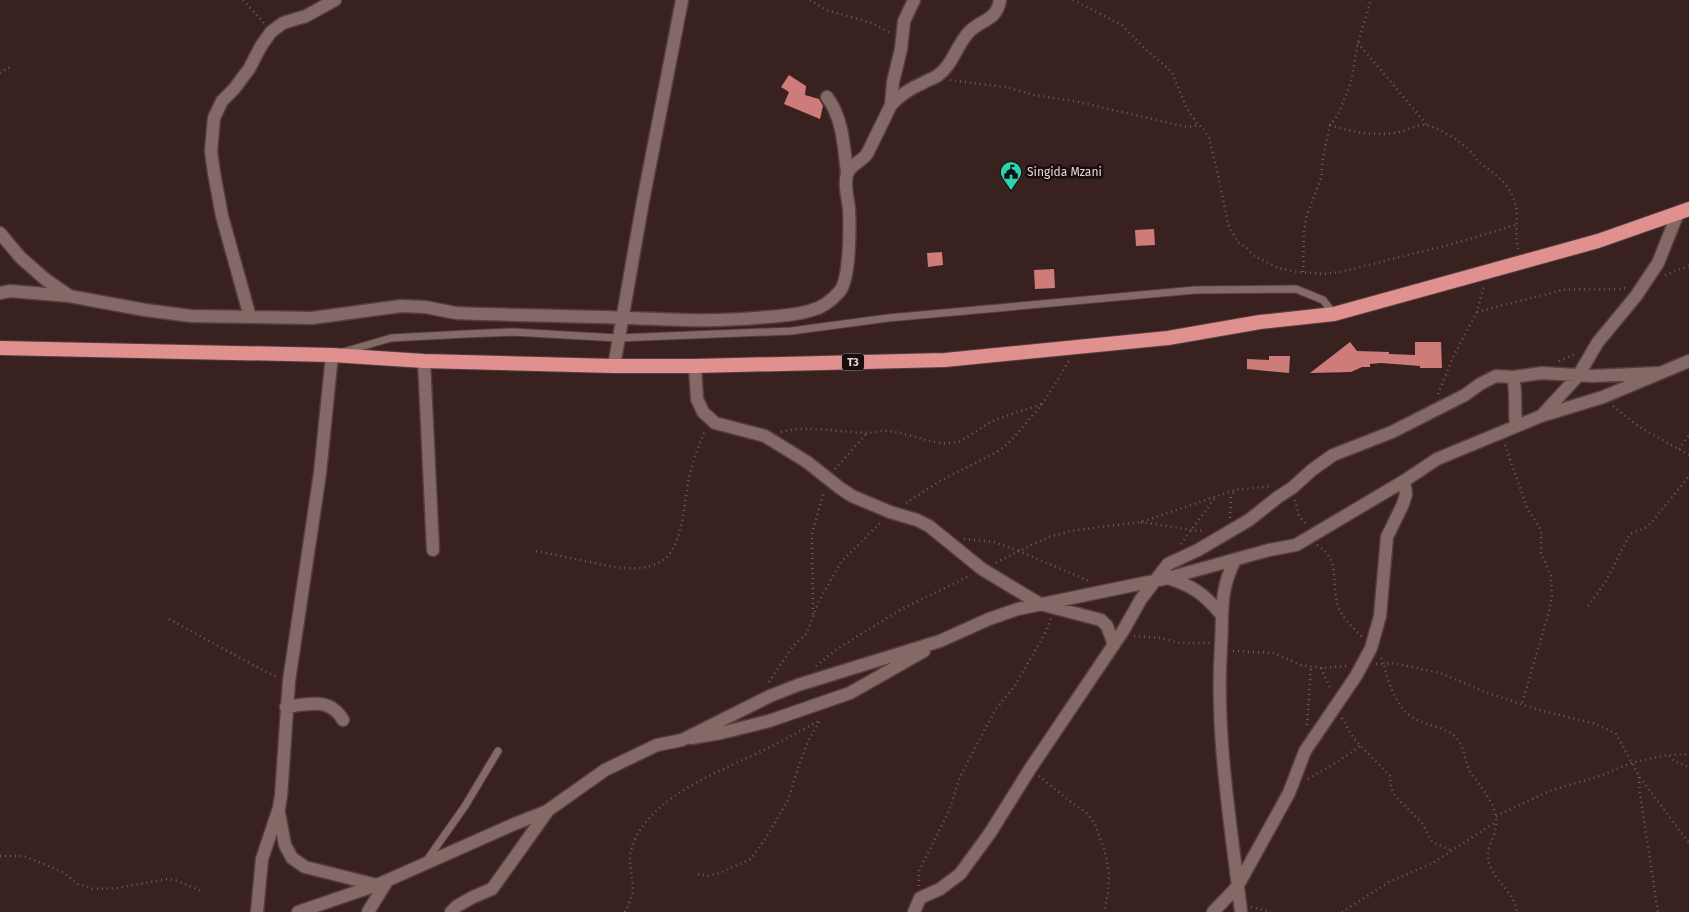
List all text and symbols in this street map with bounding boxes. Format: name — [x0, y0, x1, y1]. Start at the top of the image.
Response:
public building icon: Singida Mzani — [999, 160, 1023, 191]
place label: Singida Mzani — [1027, 165, 1102, 179]
road number: T3 — [842, 354, 864, 371]

